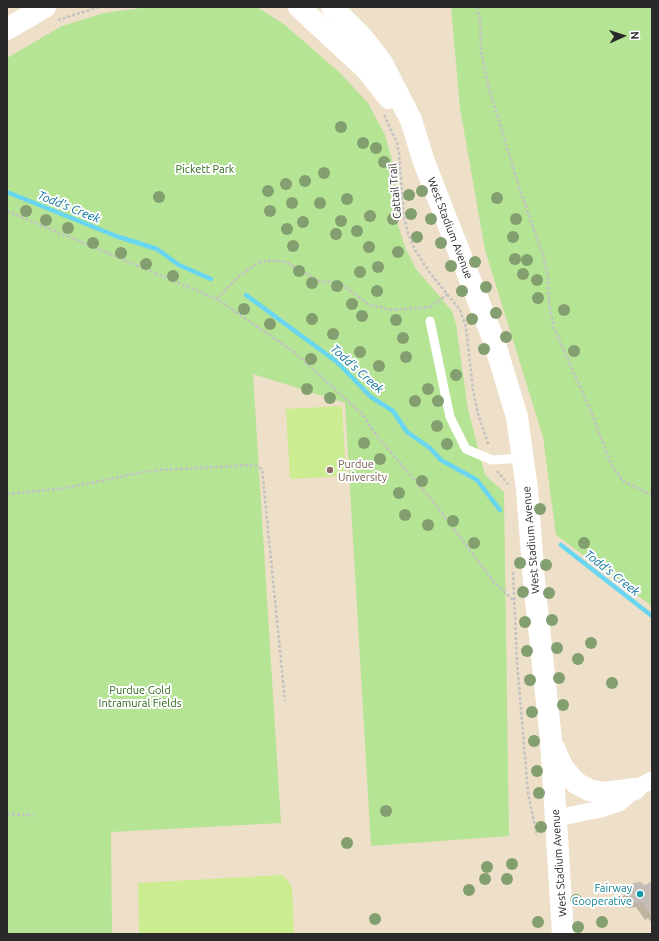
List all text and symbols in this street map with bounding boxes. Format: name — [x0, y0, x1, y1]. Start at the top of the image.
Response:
north arrow — [603, 16, 643, 56]
text: N — [629, 31, 641, 40]
park label: Pickett Park — [176, 162, 234, 176]
street label: Cattail Trail — [386, 163, 404, 219]
street label: West Stadium Avenue — [425, 175, 475, 281]
water label: Todd's Creek — [36, 188, 102, 226]
water label: Todd's Creek — [328, 341, 386, 397]
place label: Purdue University — [338, 457, 387, 483]
marker: Purdue University — [325, 465, 335, 475]
street label: West Stadium Avenue — [520, 486, 542, 594]
water label: Todd's Creek — [581, 547, 643, 599]
park label: Purdue Gold Intramural Fields — [99, 683, 181, 709]
street label: West Stadium Avenue — [549, 809, 569, 917]
place label: Fairway Cooperative — [572, 881, 632, 907]
marker: Fairway Cooperative — [635, 889, 645, 899]

